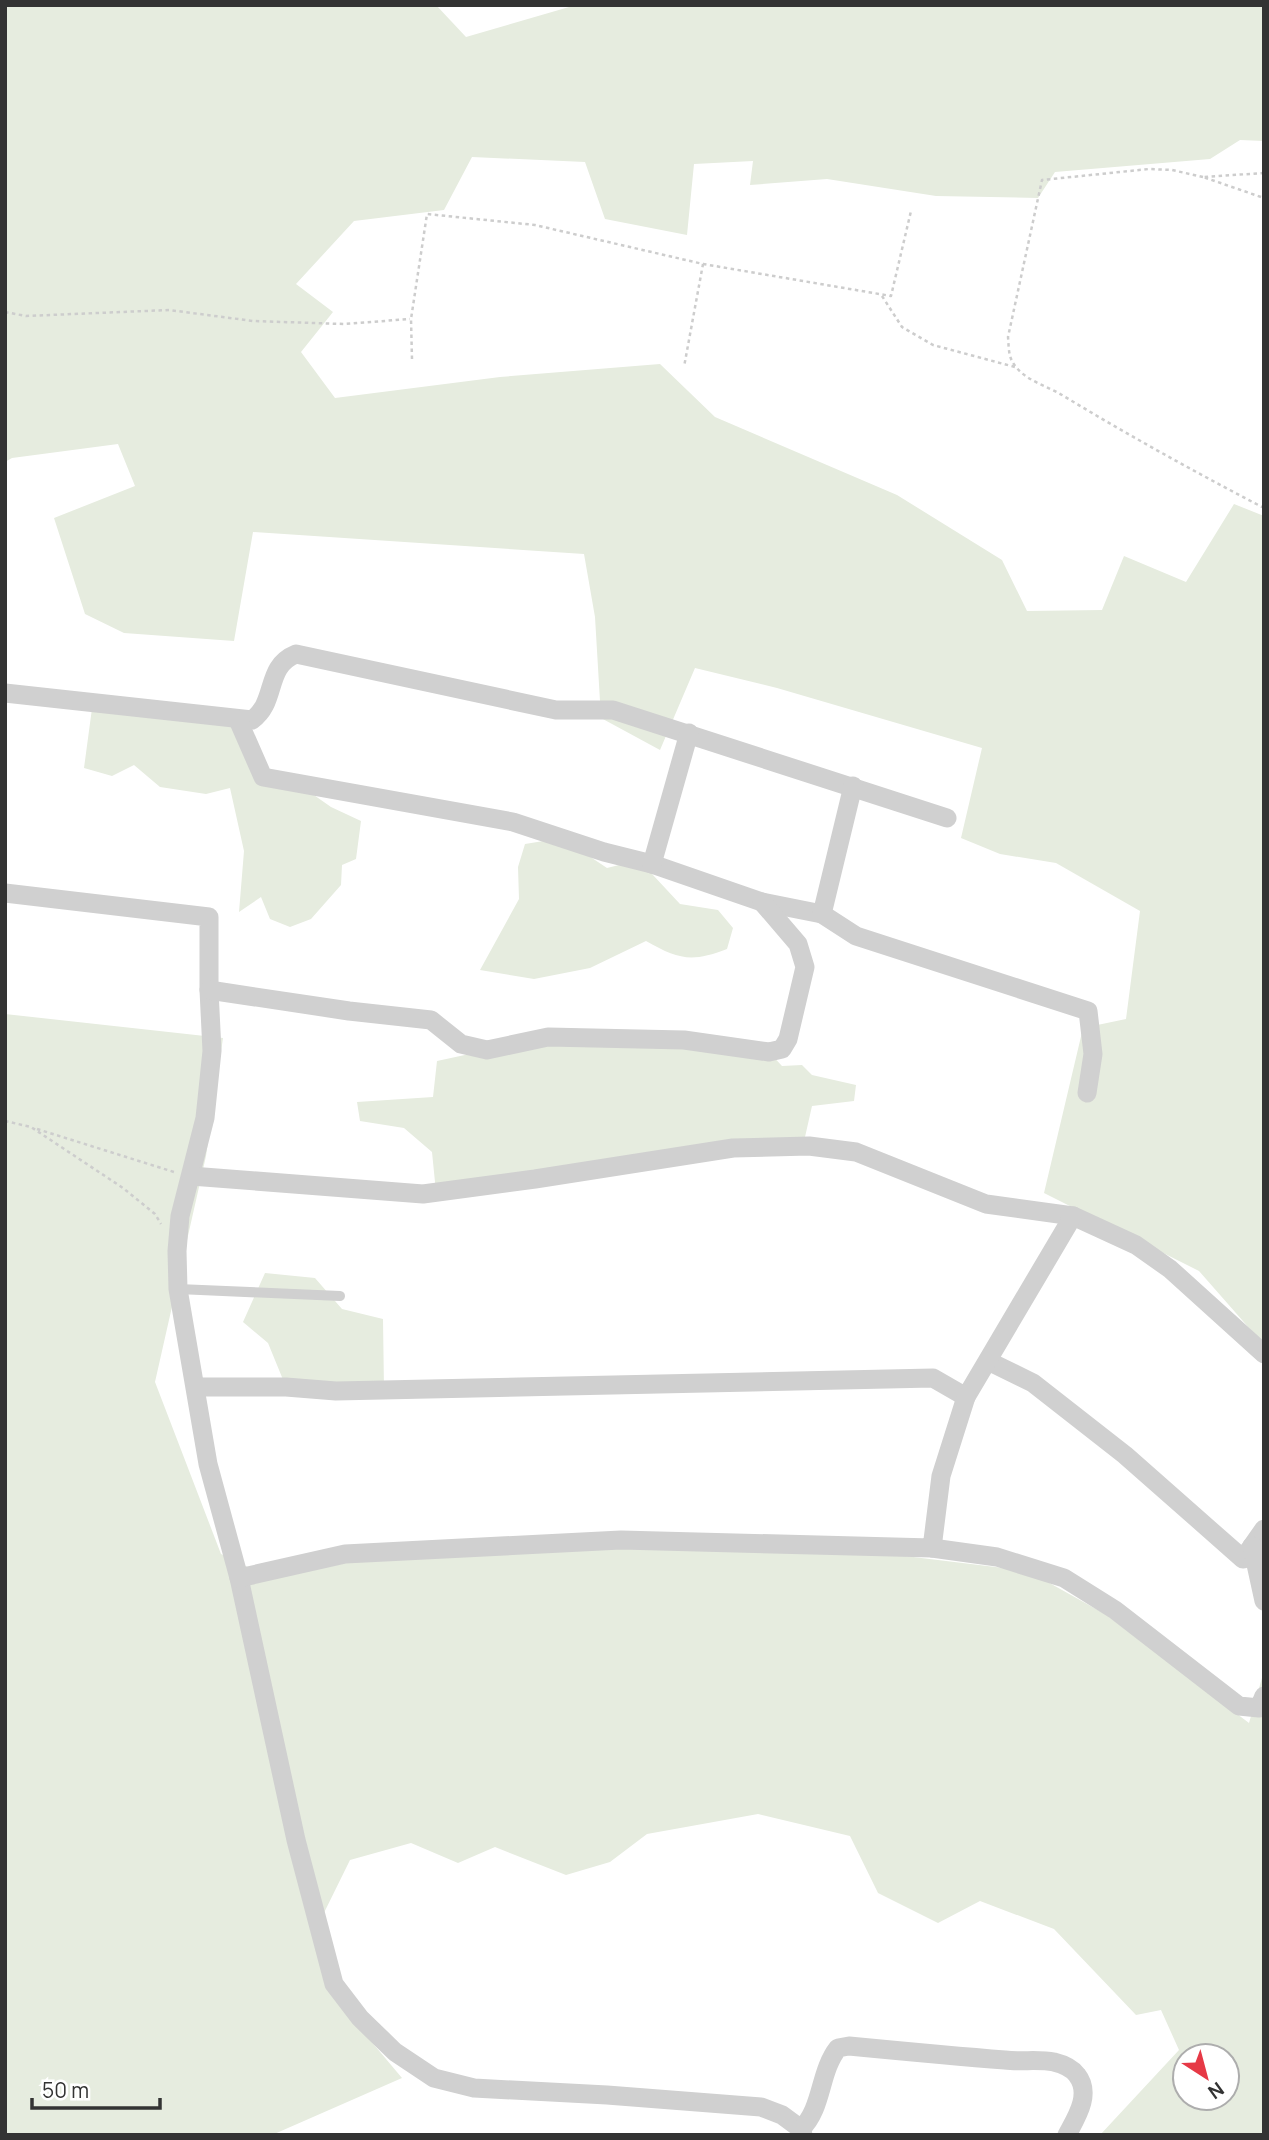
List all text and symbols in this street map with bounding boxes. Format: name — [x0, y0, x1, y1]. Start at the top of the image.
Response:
north arrow — [1171, 2042, 1241, 2112]
scale bar — [32, 2066, 159, 2110]
text: 50 m — [42, 2076, 89, 2104]
text: N — [1203, 2076, 1229, 2105]

